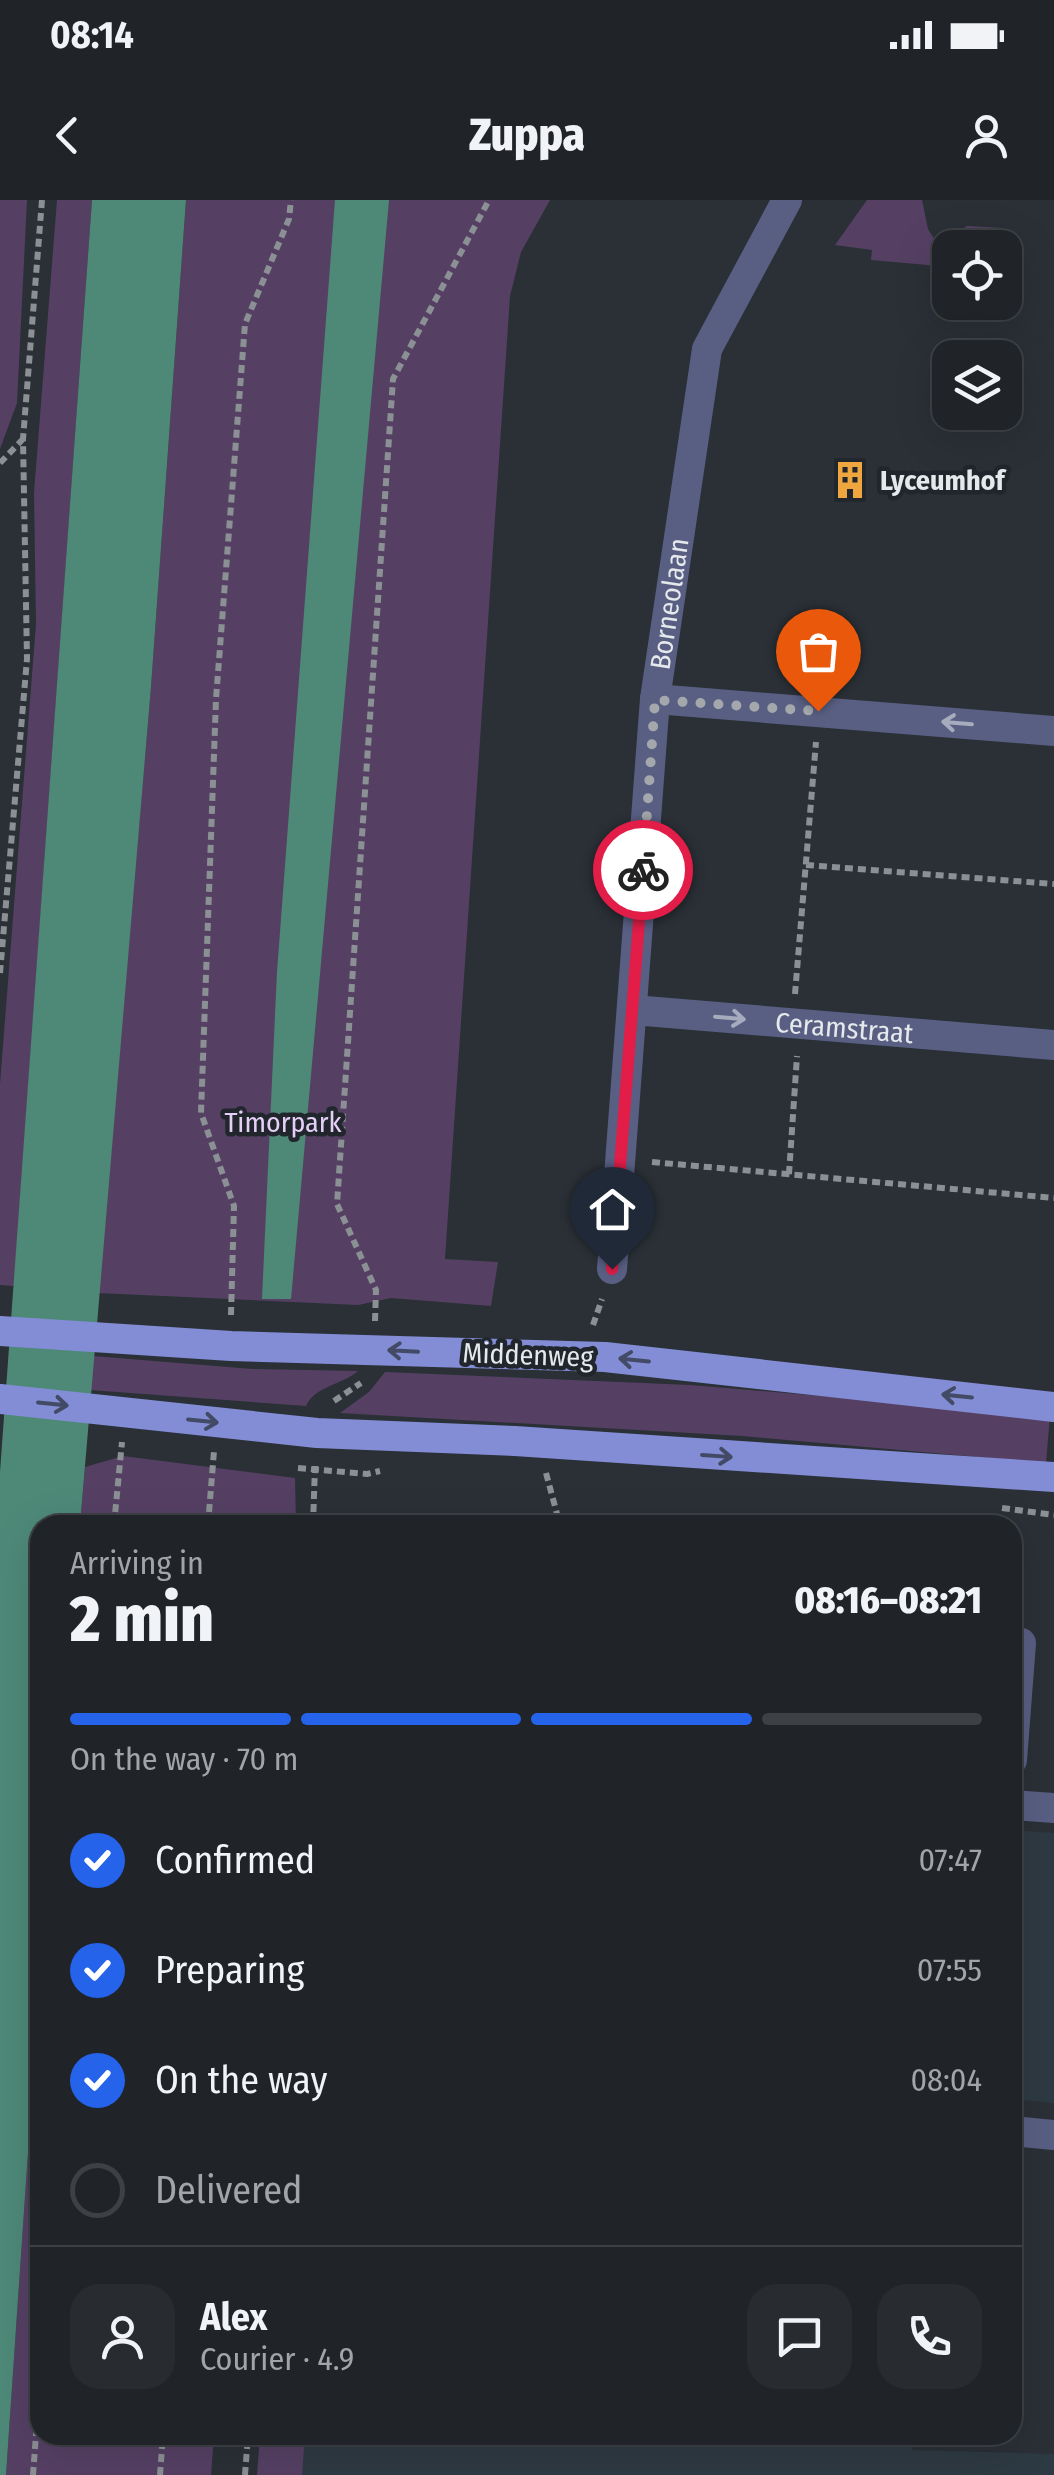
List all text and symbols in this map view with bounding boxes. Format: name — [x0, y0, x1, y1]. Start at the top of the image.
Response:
text: 08:14 — [50, 12, 134, 58]
icon: back — [40, 108, 95, 163]
text: Zuppa — [469, 108, 585, 162]
icon: person — [959, 108, 1014, 163]
map controls — [932, 230, 1022, 430]
button: locate — [932, 230, 1022, 320]
button: layers — [932, 340, 1022, 430]
building icon: Lyceumhof — [829, 459, 871, 501]
place label: Lyceumhof — [880, 464, 1008, 497]
street label: Borneolaan — [643, 536, 695, 672]
pin — [776, 609, 861, 712]
icon: bag — [791, 624, 846, 679]
one-way arrow — [941, 713, 973, 732]
courier — [593, 820, 693, 920]
icon: bike — [616, 843, 671, 898]
street label: Ceramstraat — [774, 1005, 915, 1050]
one-way arrow — [714, 1009, 746, 1028]
park label: Timorpark — [224, 1106, 343, 1139]
pin — [570, 1167, 655, 1270]
icon: home — [585, 1182, 640, 1237]
street label: Middenweg — [462, 1336, 595, 1374]
one-way arrow — [387, 1341, 420, 1360]
one-way arrow — [618, 1351, 651, 1370]
one-way arrow — [941, 1386, 974, 1405]
one-way arrow — [36, 1395, 69, 1414]
one-way arrow — [186, 1412, 218, 1431]
one-way arrow — [700, 1447, 732, 1466]
text: Arriving in — [70, 1544, 204, 1582]
text: 08:16–08:21 — [794, 1577, 982, 1623]
text: 2 min — [70, 1580, 214, 1658]
text: On the way · 70 m — [70, 1740, 298, 1778]
icon: check — [70, 1833, 125, 1888]
text: Confirmed — [155, 1837, 315, 1883]
text: 07:47 — [918, 1841, 982, 1879]
icon: check — [70, 1943, 125, 1998]
text: Preparing — [155, 1947, 304, 1993]
text: 07:55 — [917, 1951, 982, 1989]
icon: check — [70, 2053, 125, 2108]
text: On the way — [155, 2057, 327, 2103]
text: 08:04 — [910, 2061, 982, 2099]
text: Delivered — [155, 2167, 302, 2213]
button: person — [70, 2284, 175, 2389]
button: chat — [747, 2284, 852, 2389]
button: phone — [877, 2284, 982, 2389]
text: Alex — [200, 2294, 267, 2340]
text: Courier · 4.9 — [200, 2340, 354, 2378]

